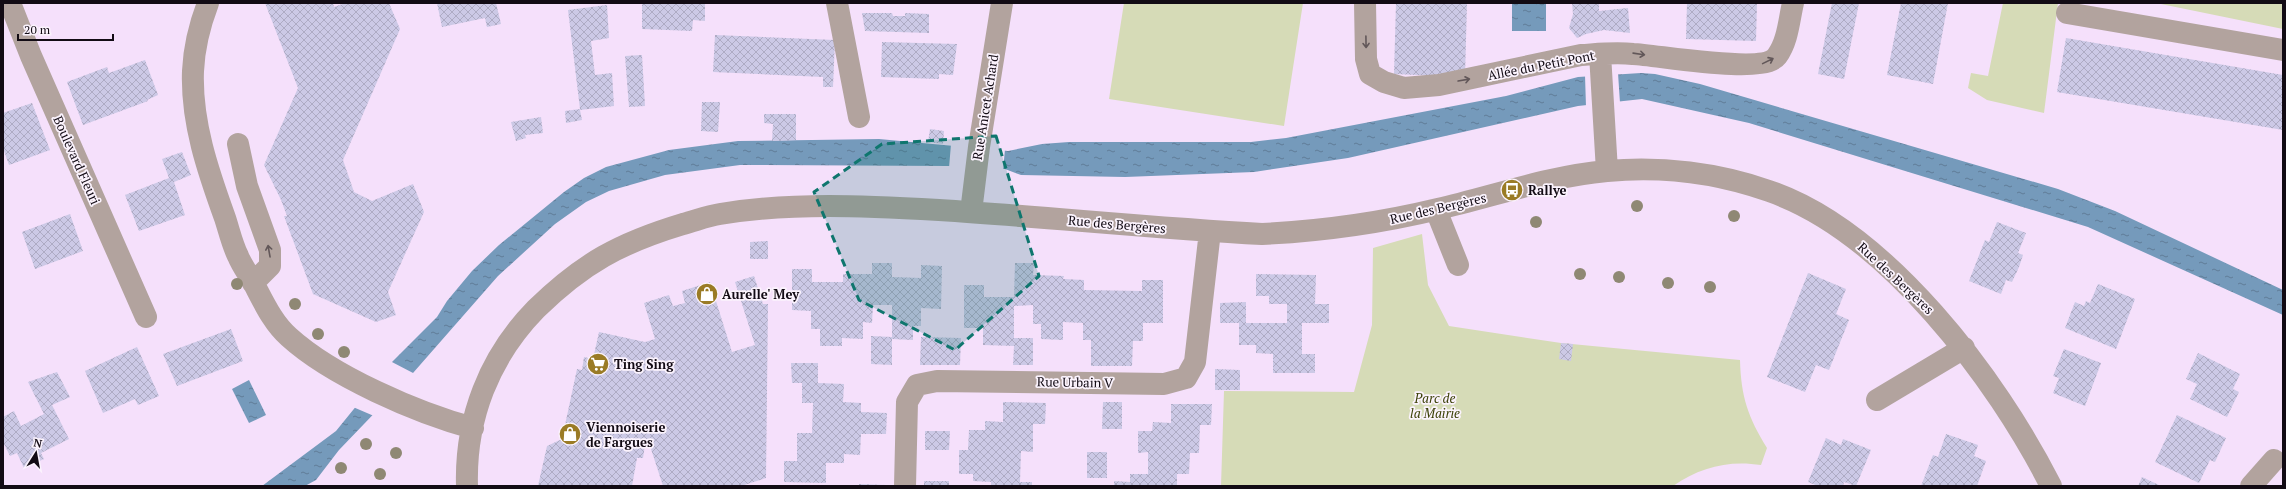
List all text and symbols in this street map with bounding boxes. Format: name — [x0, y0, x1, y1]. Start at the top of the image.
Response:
scale bar — [18, 16, 113, 42]
text: 20 m — [24, 22, 51, 37]
one-way arrow — [1362, 35, 1370, 48]
street label: Allée du Petit Pont — [1486, 46, 1596, 84]
one-way arrow — [1632, 51, 1645, 58]
street label: Rue Anicet Achard — [968, 53, 1002, 161]
one-way arrow — [1762, 57, 1774, 64]
one-way arrow — [1457, 76, 1470, 84]
street label: Boulevard Fleuri — [49, 113, 105, 207]
bus stop icon: Rallye — [1499, 177, 1525, 203]
place label: Rallye — [1528, 181, 1567, 199]
street label: Rue des Bergères — [1388, 188, 1488, 228]
street label: Rue des Bergères — [1067, 211, 1167, 237]
street label: Rue des Bergères — [1854, 238, 1938, 318]
one-way arrow — [264, 245, 272, 258]
shop icon: Aurelle' Mey — [694, 281, 720, 307]
place label: Aurelle' Mey — [722, 285, 800, 303]
supermarket icon: Ting Sing — [585, 351, 611, 377]
place label: Ting Sing — [614, 355, 674, 373]
street label: Rue Urbain V — [1037, 372, 1113, 392]
park label: Parc de la Mairie — [1410, 389, 1460, 422]
place label: Viennoiserie de Fargues — [586, 418, 665, 451]
shop icon: Viennoiserie de Fargues — [557, 421, 583, 447]
north arrow — [16, 433, 56, 473]
text: N — [32, 436, 44, 451]

